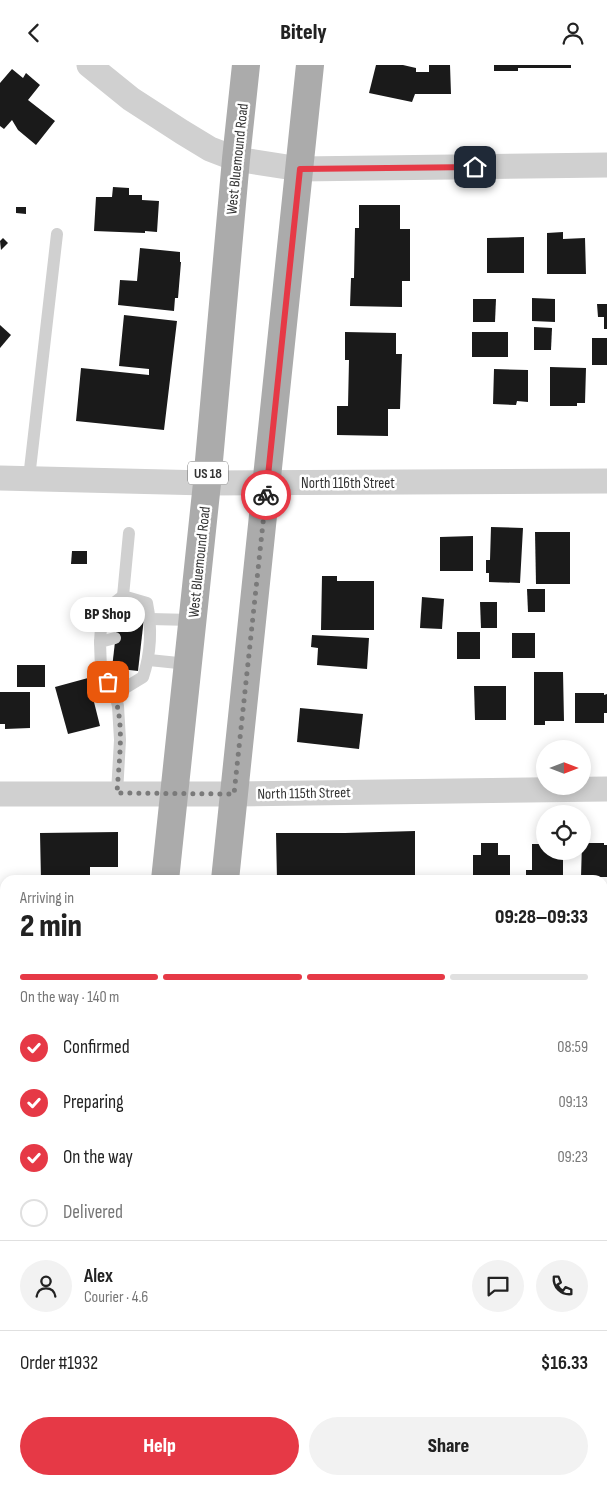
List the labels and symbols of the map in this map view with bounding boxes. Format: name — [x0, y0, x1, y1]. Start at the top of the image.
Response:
street label: West Bluemound Road — [222, 102, 253, 216]
pin — [454, 146, 496, 188]
road number: US 18 — [188, 461, 228, 484]
courier — [241, 470, 291, 520]
street label: North 116th Street — [301, 474, 395, 493]
street label: West Bluemound Road — [184, 505, 215, 619]
callout: BP Shop — [70, 597, 146, 632]
pin — [87, 661, 129, 703]
north arrow — [536, 740, 591, 795]
street label: North 115th Street — [257, 783, 351, 804]

